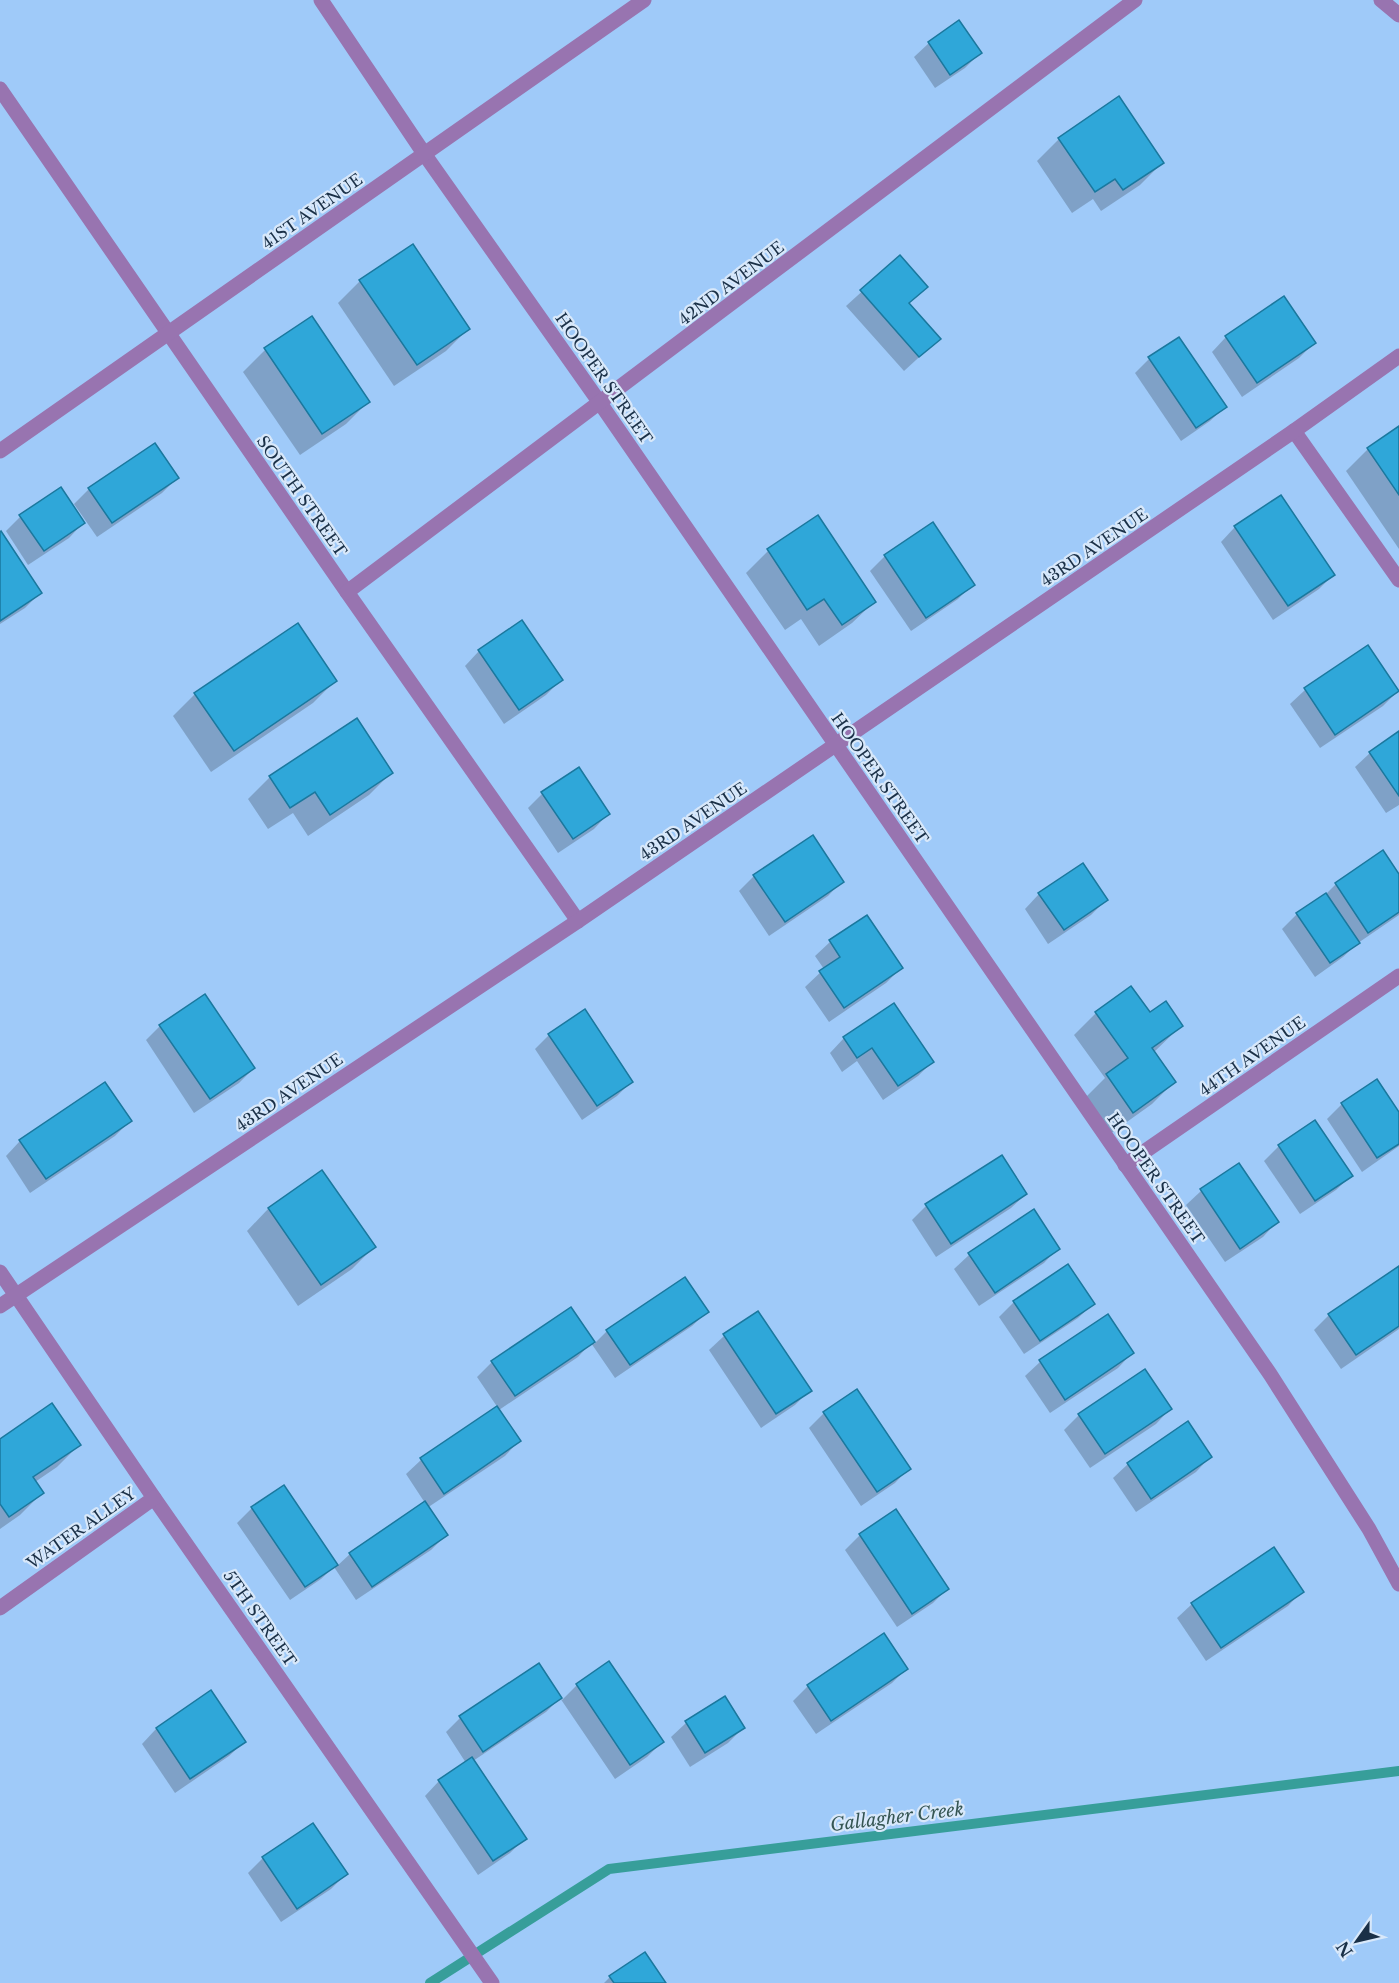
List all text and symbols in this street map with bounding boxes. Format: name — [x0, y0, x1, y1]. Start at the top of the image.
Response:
street label: 41ST AVENUE — [258, 169, 366, 253]
street label: 42ND AVENUE — [674, 237, 788, 329]
street label: HOOPER STREET — [551, 309, 657, 448]
street label: SOUTH STREET — [253, 432, 351, 560]
street label: 43RD AVENUE — [1037, 504, 1151, 590]
street label: HOOPER STREET — [827, 709, 933, 848]
street label: 43RD AVENUE — [636, 778, 750, 864]
street label: 44TH AVENUE — [1195, 1012, 1309, 1100]
street label: 43RD AVENUE — [232, 1049, 346, 1135]
street label: HOOPER STREET — [1103, 1109, 1209, 1248]
street label: WATER ALLEY — [22, 1483, 140, 1574]
street label: 5TH STREET — [219, 1566, 301, 1670]
water label: Gallagher Creek — [829, 1798, 965, 1836]
north arrow — [1327, 1911, 1387, 1971]
text: N — [1332, 1938, 1357, 1961]

